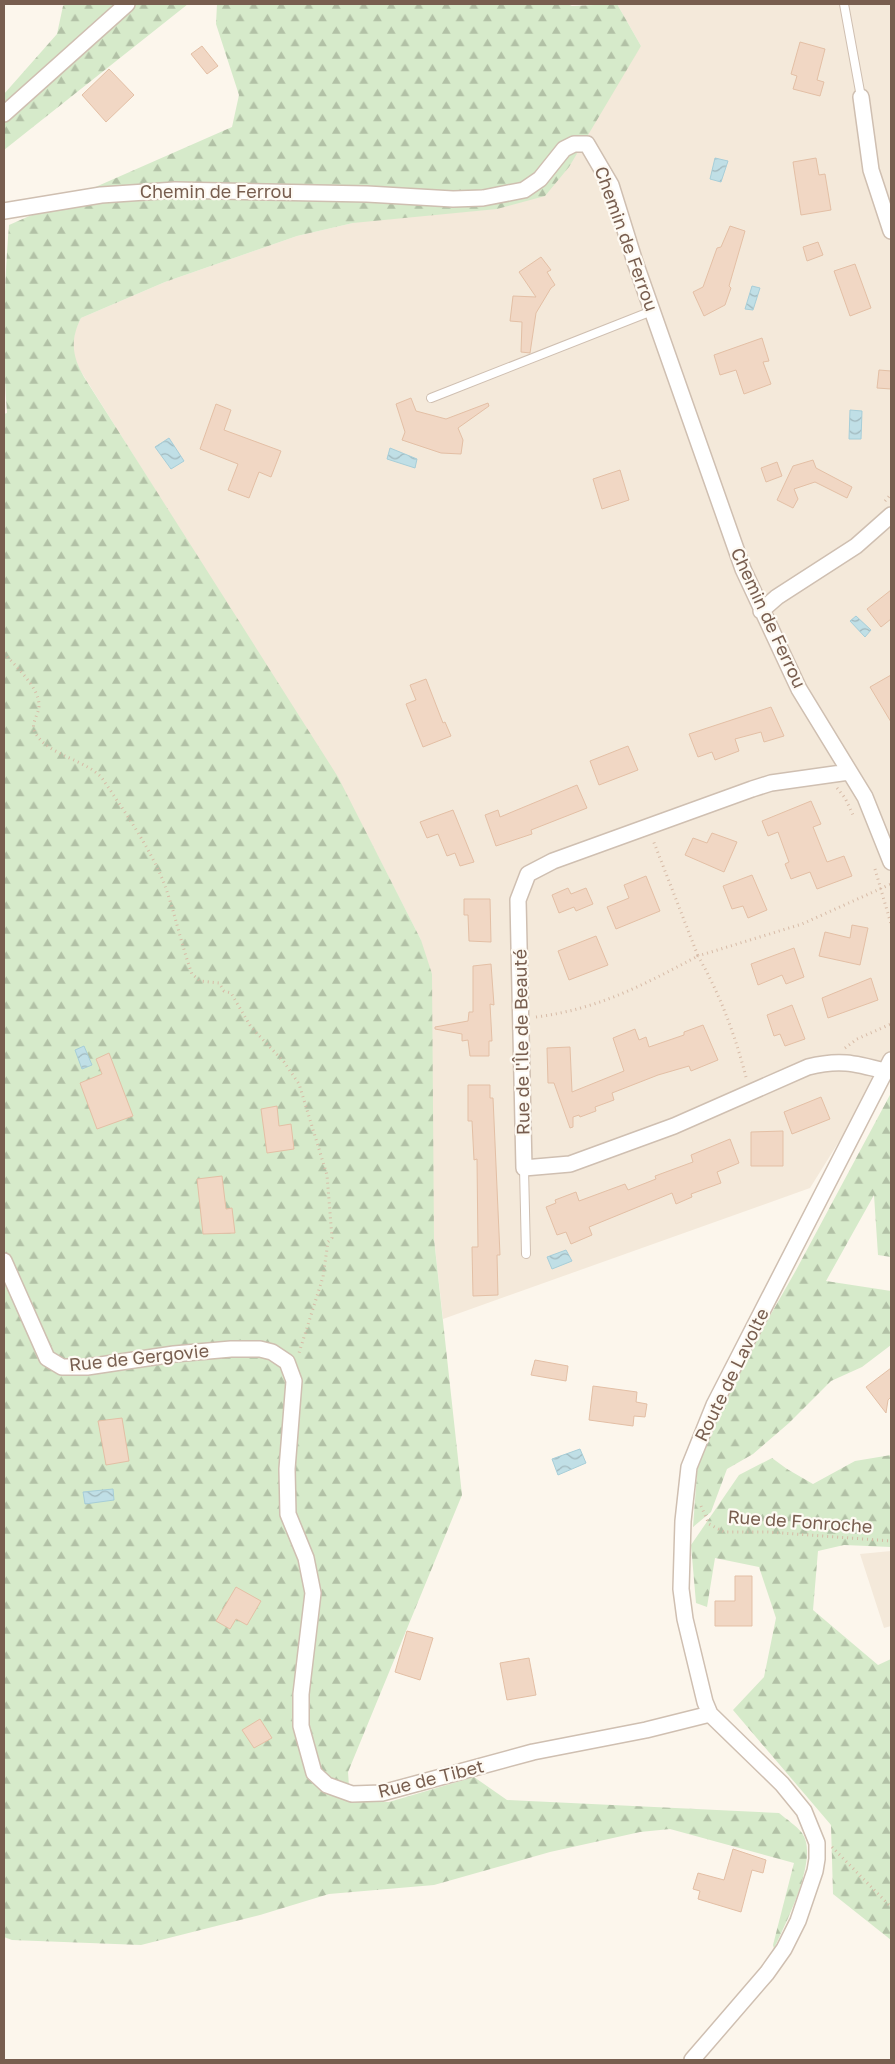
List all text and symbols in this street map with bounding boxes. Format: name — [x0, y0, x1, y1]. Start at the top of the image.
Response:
street label: Chemin de Ferrou — [591, 163, 663, 314]
street label: Chemin de Ferrou — [140, 180, 292, 202]
street label: Chemin de Ferrou — [727, 544, 811, 691]
street label: Rue de l'Île de Beauté — [508, 949, 534, 1135]
street label: Route de Lavolte — [689, 1304, 773, 1445]
street label: Rue de Gergovie — [68, 1339, 210, 1375]
street label: Rue de Fonroche — [727, 1505, 873, 1537]
street label: Rue de Tibet — [375, 1754, 486, 1802]

